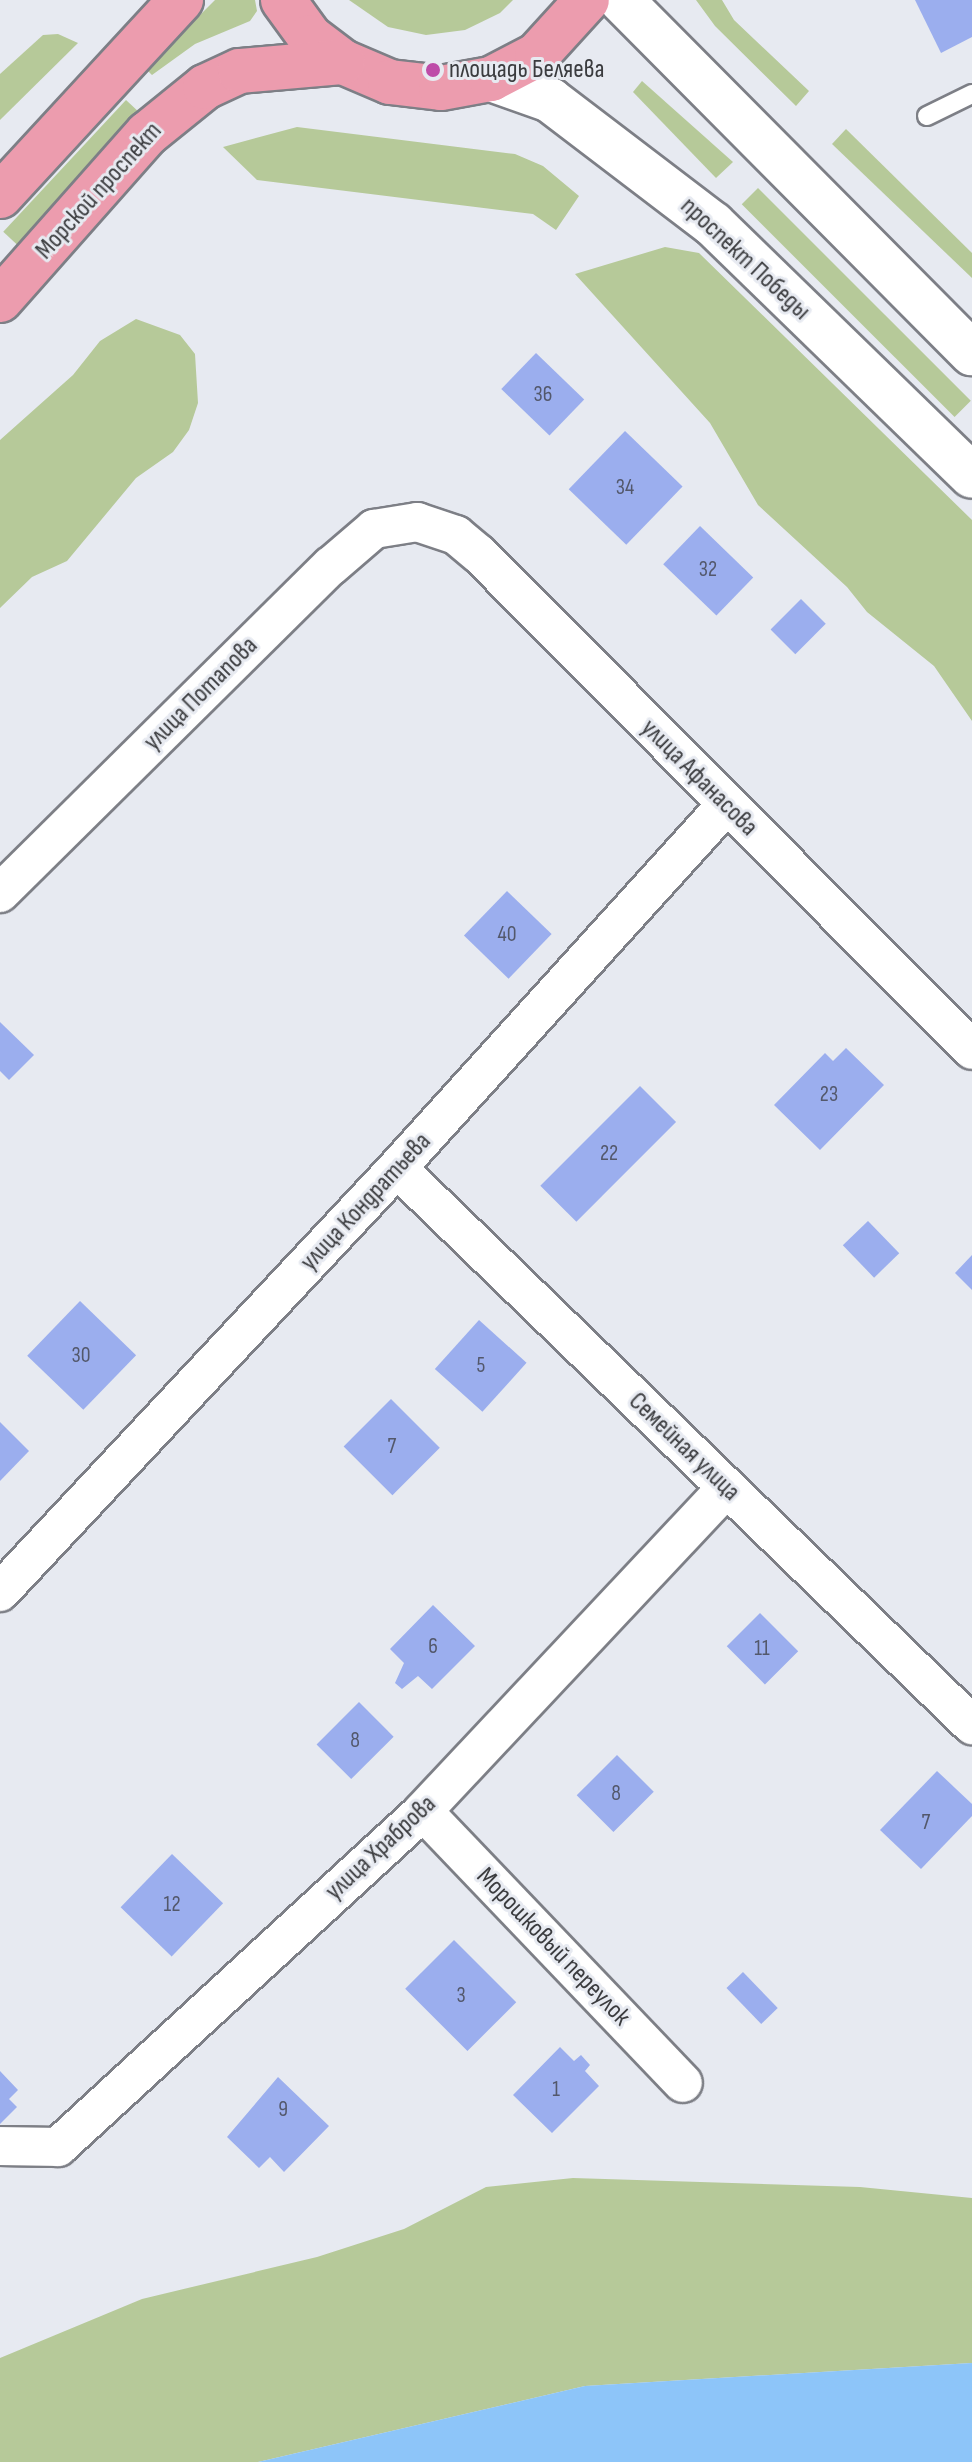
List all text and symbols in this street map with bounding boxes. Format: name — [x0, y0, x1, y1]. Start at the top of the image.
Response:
place label: площадь Беляева — [449, 54, 605, 86]
marker: площадь Беляева — [424, 61, 442, 79]
street label: Морской проспект — [29, 116, 169, 266]
street label: проспект Победы — [674, 191, 816, 327]
house number: 36 — [534, 382, 552, 408]
house number: 34 — [616, 475, 634, 501]
house number: 32 — [699, 557, 717, 583]
street label: улица Потапова — [138, 631, 264, 757]
street label: улица Афанасова — [634, 713, 764, 843]
house number: 40 — [497, 922, 517, 948]
house number: 23 — [820, 1082, 838, 1108]
street label: улица Кондратьева — [294, 1127, 438, 1277]
house number: 22 — [600, 1141, 618, 1167]
house number: 30 — [71, 1343, 91, 1369]
house number: 5 — [477, 1353, 485, 1379]
street label: Семейная улица — [622, 1386, 746, 1508]
house number: 7 — [388, 1434, 396, 1460]
house number: 6 — [428, 1634, 438, 1660]
house number: 11 — [754, 1636, 770, 1662]
house number: 8 — [350, 1728, 360, 1754]
house number: 8 — [611, 1781, 621, 1807]
street label: улица Храброва — [319, 1789, 443, 1907]
house number: 7 — [922, 1810, 930, 1836]
street label: Морошковый переулок — [470, 1862, 636, 2032]
house number: 12 — [163, 1892, 181, 1918]
house number: 3 — [456, 1983, 466, 2009]
house number: 1 — [552, 2077, 560, 2103]
house number: 9 — [278, 2097, 288, 2123]

